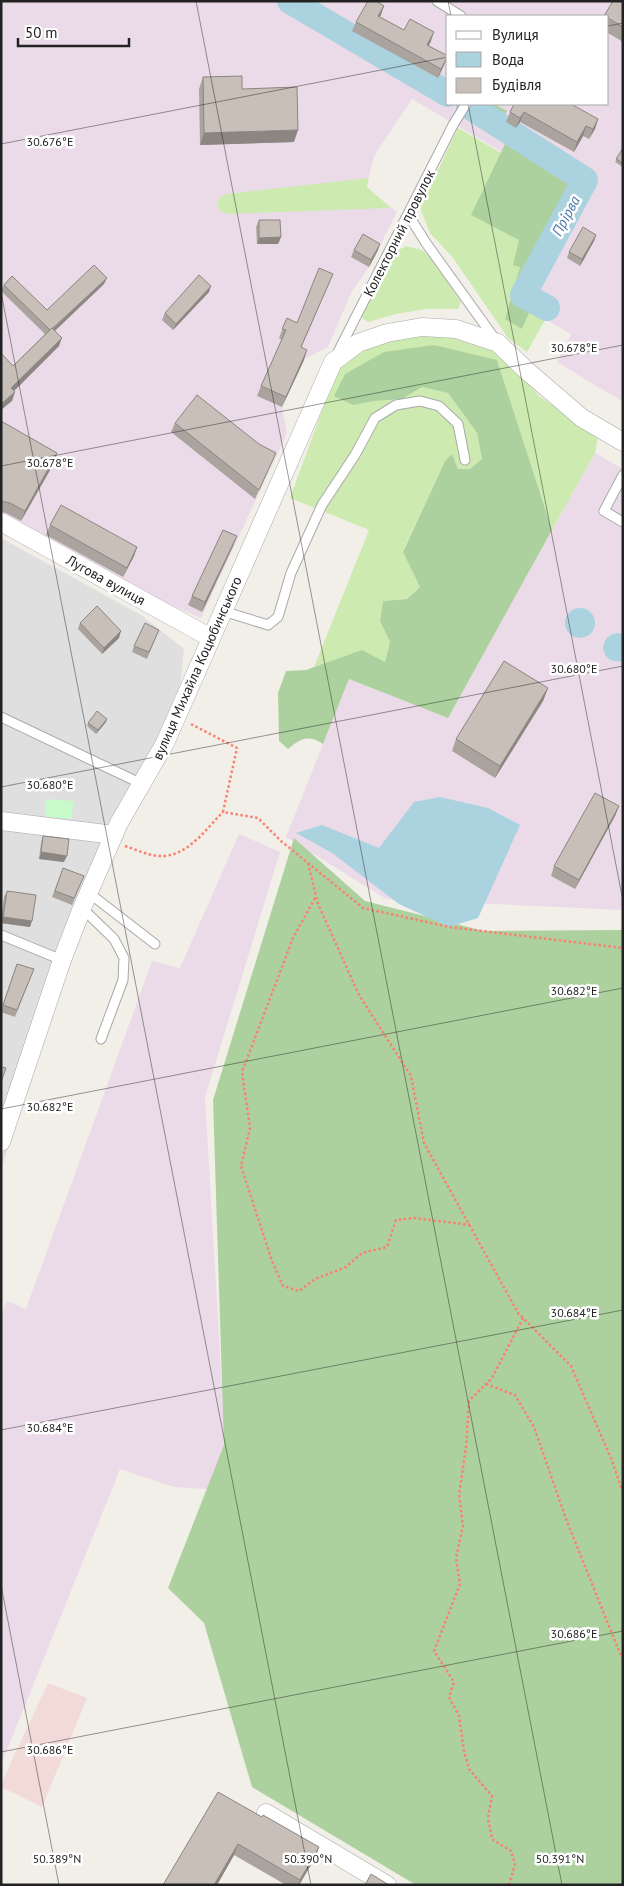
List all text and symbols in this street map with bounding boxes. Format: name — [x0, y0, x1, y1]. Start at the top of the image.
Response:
scale bar — [18, 15, 129, 47]
legend — [446, 15, 609, 105]
text: 50 m — [25, 23, 58, 42]
text: Вулиця — [492, 25, 539, 44]
text: Вода — [492, 50, 524, 69]
text: Будівля — [492, 75, 541, 94]
text: 30.676°E — [27, 134, 73, 149]
street label: Колекторний провулок — [359, 166, 439, 299]
water label: Прірва — [547, 192, 584, 239]
text: 30.678°E — [551, 340, 597, 355]
text: 30.678°E — [27, 455, 73, 470]
street label: Лугова вулиця — [62, 550, 149, 609]
street label: вулиця Михайла Коцюбинського — [148, 573, 246, 763]
text: 30.680°E — [551, 661, 597, 676]
text: 30.680°E — [27, 777, 73, 792]
text: 30.682°E — [551, 983, 597, 998]
text: 30.682°E — [27, 1099, 73, 1114]
text: 30.684°E — [551, 1305, 597, 1320]
text: 30.684°E — [27, 1420, 73, 1435]
text: 30.686°E — [551, 1626, 597, 1641]
text: 30.686°E — [27, 1742, 73, 1757]
text: 50.389°N — [33, 1851, 81, 1866]
text: 50.390°N — [284, 1851, 332, 1866]
text: 50.391°N — [536, 1851, 584, 1866]

